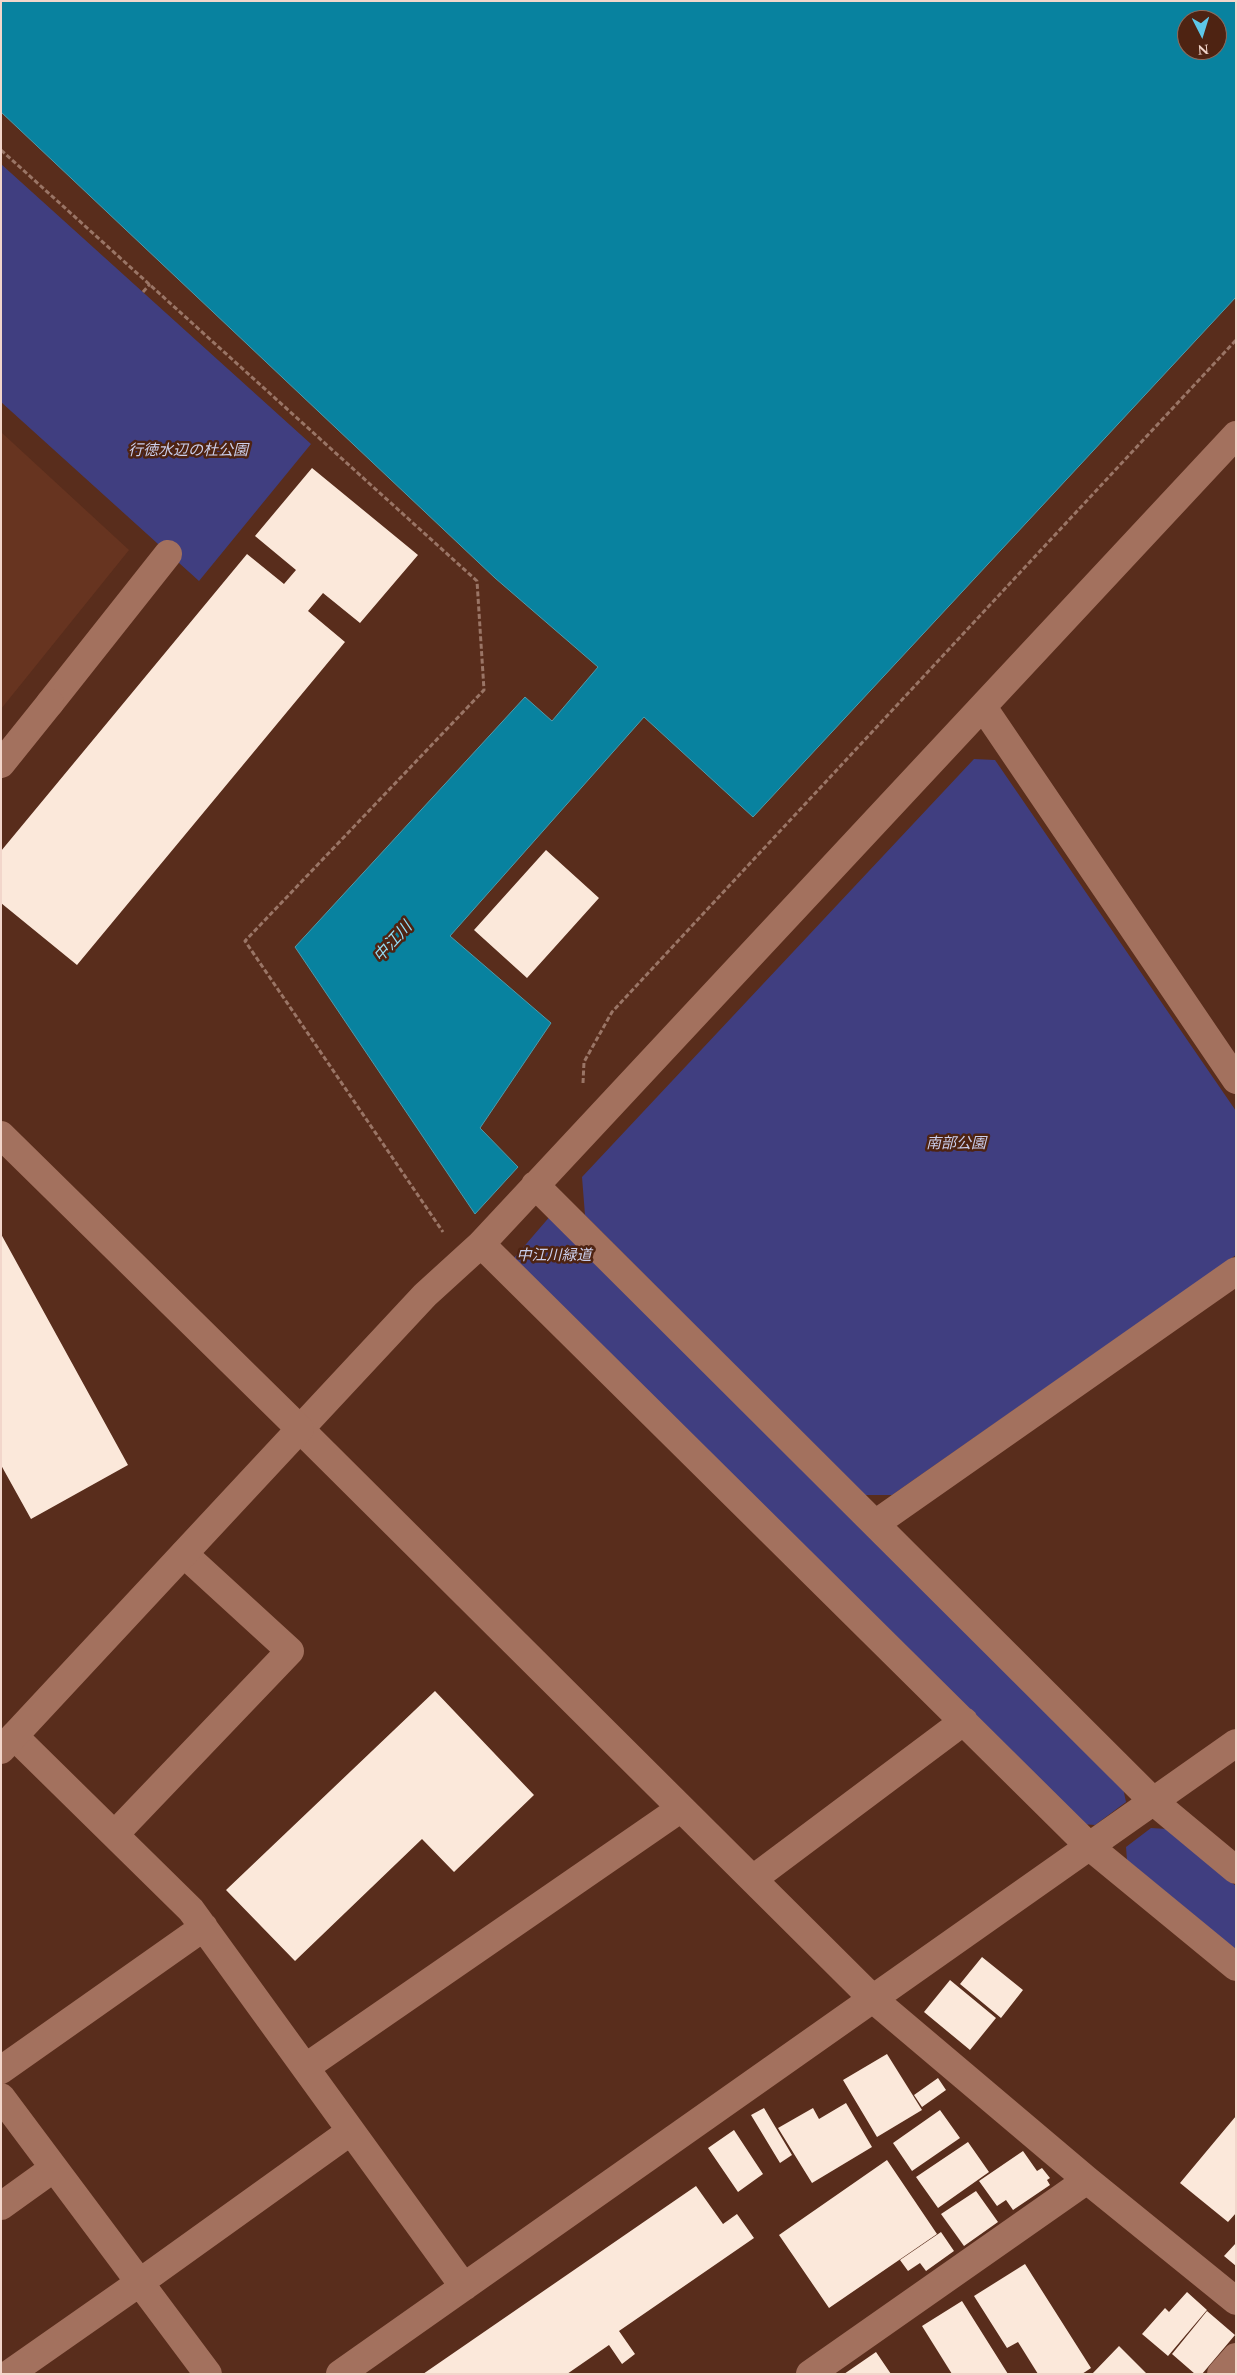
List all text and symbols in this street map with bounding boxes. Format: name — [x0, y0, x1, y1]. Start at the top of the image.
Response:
north arrow — [1177, 10, 1227, 60]
text: N — [1197, 38, 1210, 60]
park label: 行徳水辺の杜公園 — [128, 443, 248, 461]
water label: 中江川 — [371, 919, 417, 967]
park label: 南部公園 — [926, 1136, 986, 1154]
park label: 中江川緑道 — [517, 1248, 591, 1266]

